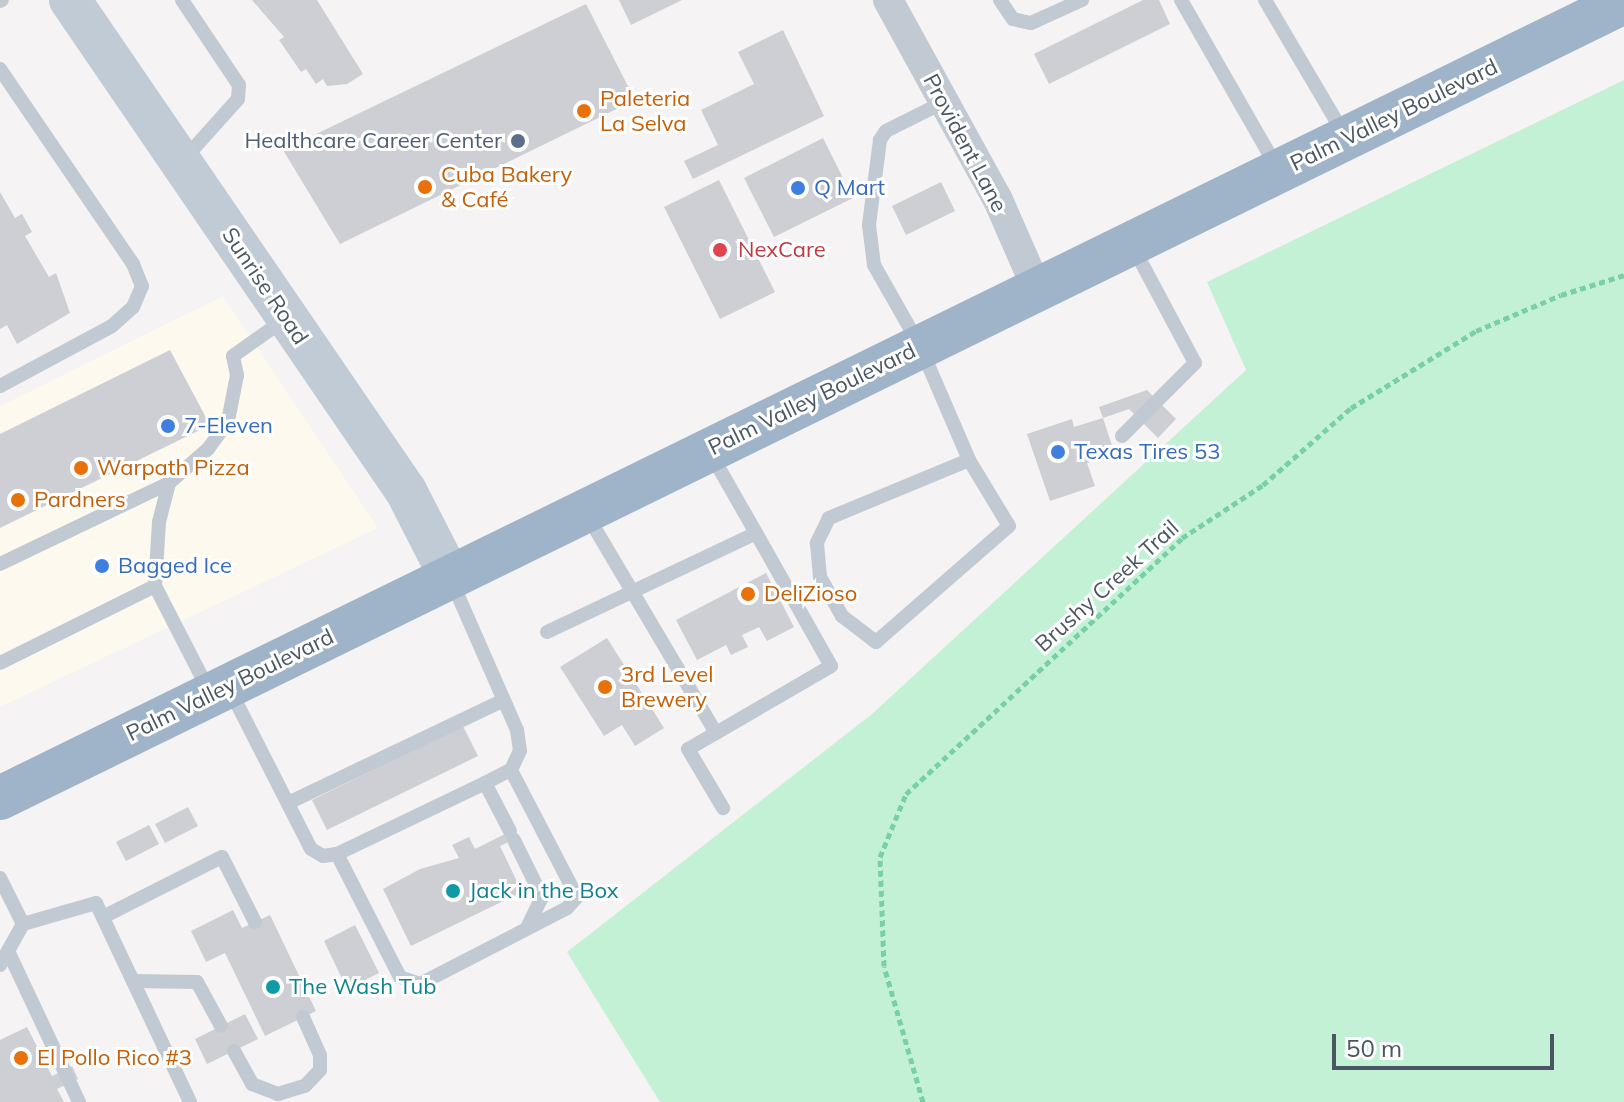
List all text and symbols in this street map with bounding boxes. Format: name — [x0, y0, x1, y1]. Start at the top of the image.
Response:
street label: Palm Valley Boulevard — [1286, 53, 1502, 177]
street label: Provident Lane — [917, 69, 1013, 217]
place label: Paleteria La Selva — [600, 85, 690, 136]
marker: Paleteria La Selva — [575, 102, 593, 120]
place label: Healthcare Career Center — [245, 128, 502, 154]
marker: Healthcare Career Center — [509, 132, 527, 150]
place label: Cuba Bakery & Café — [441, 161, 572, 212]
place label: Q Mart — [814, 175, 885, 201]
marker: Cuba Bakery & Café — [416, 178, 434, 196]
marker: Q Mart — [789, 179, 807, 197]
street label: Sunrise Road — [216, 223, 314, 349]
place label: NexCare — [738, 237, 826, 263]
marker: NexCare — [709, 239, 731, 261]
street label: Palm Valley Boulevard — [704, 337, 920, 461]
place label: 7-Eleven — [184, 413, 273, 439]
marker: 7-Eleven — [159, 417, 177, 435]
place label: Texas Tires 53 — [1074, 439, 1220, 465]
marker: Texas Tires 53 — [1049, 443, 1067, 461]
place label: Warpath Pizza — [97, 455, 250, 481]
marker: Warpath Pizza — [72, 459, 90, 477]
place label: Pardners — [34, 487, 126, 513]
marker: Pardners — [9, 491, 27, 509]
street label: Brushy Creek Trail — [1030, 515, 1184, 657]
place label: Bagged Ice — [118, 553, 232, 579]
marker: Bagged Ice — [93, 557, 111, 575]
place label: DeliZioso — [764, 581, 857, 607]
marker: DeliZioso — [739, 585, 757, 603]
street label: Palm Valley Boulevard — [122, 623, 338, 747]
place label: 3rd Level Brewery — [621, 661, 713, 712]
marker: 3rd Level Brewery — [596, 678, 614, 696]
place label: Jack in the Box — [469, 878, 619, 904]
marker: Jack in the Box — [444, 882, 462, 900]
place label: The Wash Tub — [289, 974, 436, 1000]
marker: The Wash Tub — [264, 978, 282, 996]
scale bar — [1336, 1018, 1558, 1068]
text: 50 m — [1346, 1033, 1402, 1063]
place label: El Pollo Rico #3 — [37, 1045, 192, 1071]
marker: El Pollo Rico #3 — [12, 1049, 30, 1067]

